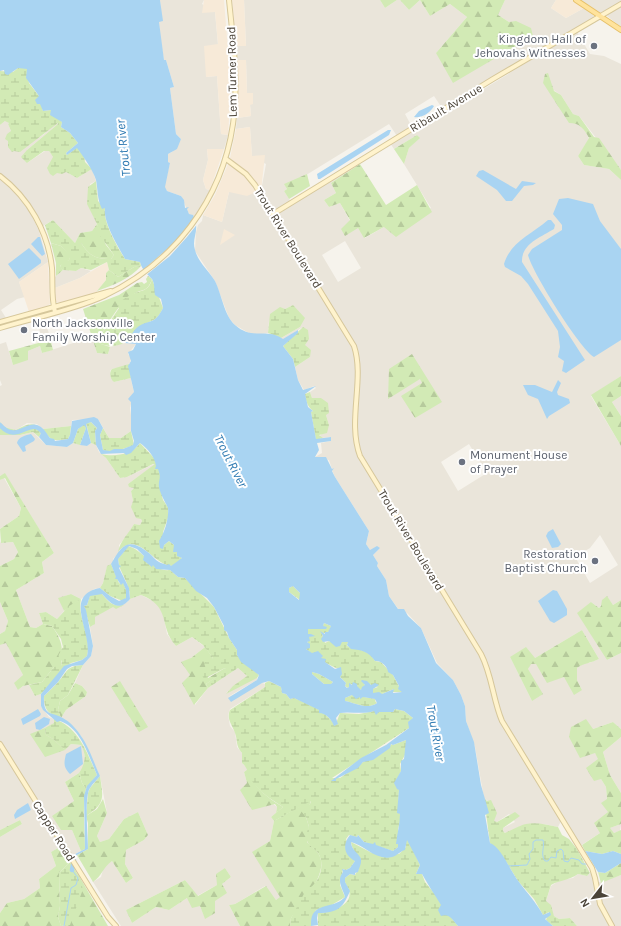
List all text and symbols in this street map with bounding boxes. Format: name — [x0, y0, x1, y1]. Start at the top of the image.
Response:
street label: Lem Turner Road — [224, 26, 240, 118]
place label: Kingdom Hall of Jehovahs Witnesses — [475, 32, 587, 60]
marker: Kingdom Hall of Jehovahs Witnesses — [589, 41, 599, 51]
street label: Ribault Avenue — [407, 81, 485, 135]
water label: Trout River — [112, 118, 133, 177]
street label: Trout River Boulevard — [251, 185, 325, 291]
place label: North Jacksonville Family Worship Center — [32, 316, 156, 344]
marker: North Jacksonville Family Worship Center — [19, 325, 29, 335]
water label: Trout River — [211, 432, 251, 490]
place label: Monument House of Prayer — [470, 448, 568, 476]
marker: Monument House of Prayer — [457, 457, 467, 467]
street label: Trout River Boulevard — [375, 487, 447, 593]
place label: Restoration Baptist Church — [505, 547, 587, 575]
marker: Restoration Baptist Church — [590, 556, 600, 566]
water label: Trout River — [424, 704, 448, 763]
street label: Capper Road — [30, 798, 78, 864]
north arrow — [573, 878, 613, 918]
text: N — [577, 896, 592, 910]

